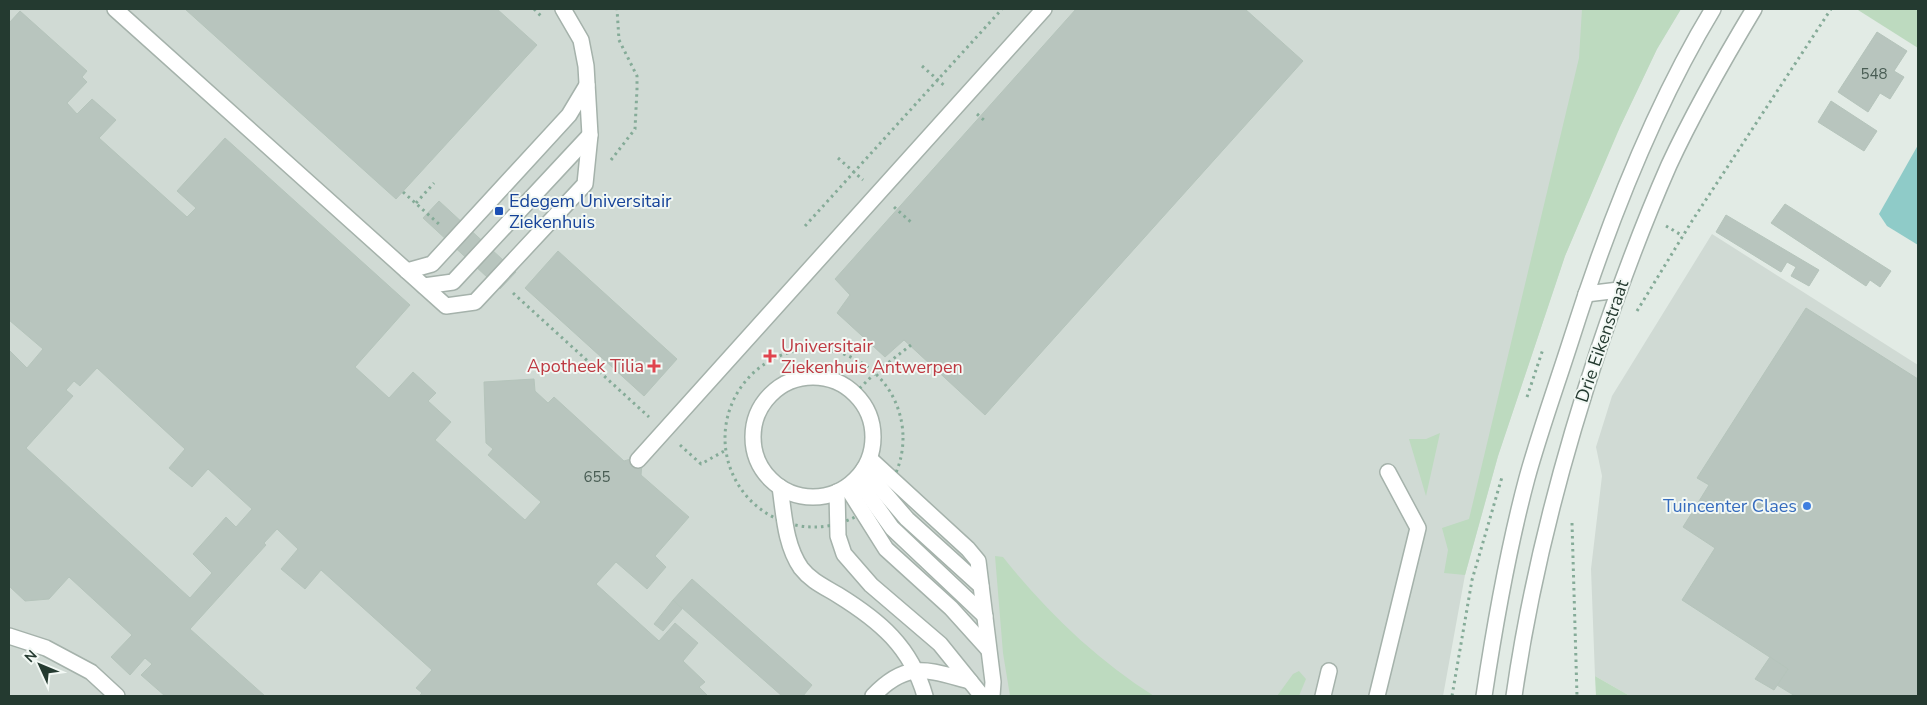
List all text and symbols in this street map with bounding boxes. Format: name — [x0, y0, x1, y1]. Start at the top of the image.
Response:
house number: 548 — [1860, 64, 1888, 84]
place label: Edegem Universitair Ziekenhuis — [509, 189, 672, 234]
marker: Edegem Universitair Ziekenhuis — [493, 205, 505, 217]
street label: Drie Eikenstraat — [1570, 276, 1634, 405]
place label: Universitair Ziekenhuis Antwerpen — [781, 334, 963, 379]
marker: Universitair Ziekenhuis Antwerpen — [763, 349, 777, 363]
place label: Apotheek Tilia — [527, 354, 644, 378]
marker: Apotheek Tilia — [648, 360, 660, 372]
house number: 655 — [583, 467, 611, 487]
place label: Tuincenter Claes — [1663, 494, 1797, 518]
marker: Tuincenter Claes — [1801, 500, 1813, 512]
north arrow — [15, 640, 65, 690]
text: N — [21, 646, 41, 667]

